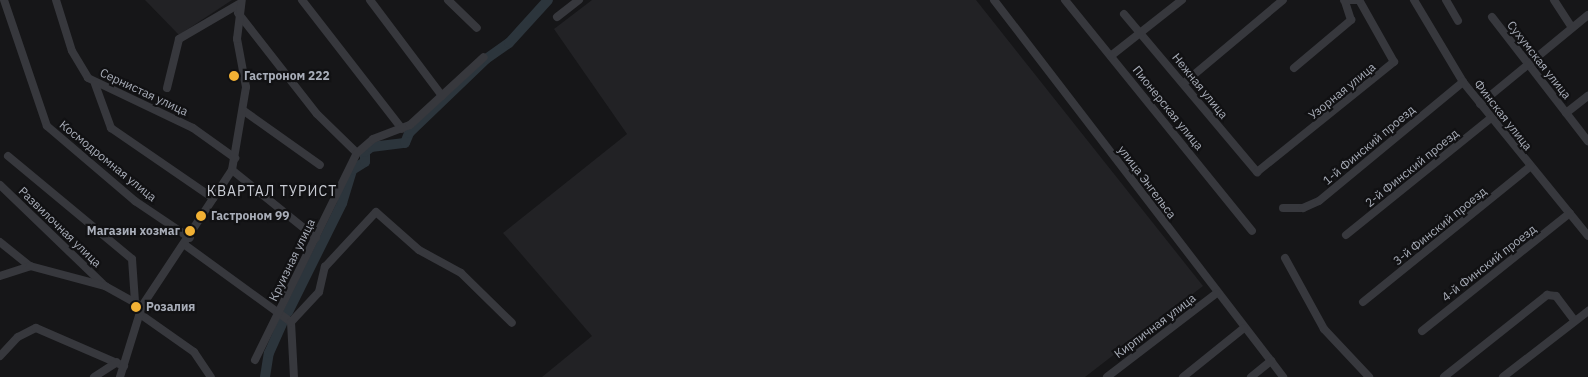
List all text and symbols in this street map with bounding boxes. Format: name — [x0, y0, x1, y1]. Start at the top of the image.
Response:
street label: Сухумская улица — [1504, 18, 1574, 102]
street label: Нежная улица — [1169, 50, 1231, 122]
street label: Узорная улица — [1306, 60, 1378, 122]
street label: Пионерская улица — [1130, 63, 1206, 153]
street label: Сернистая улица — [98, 65, 190, 119]
place label: Гастроном 222 — [244, 69, 330, 83]
marker: Гастроном 222 — [228, 70, 240, 82]
street label: Финская улица — [1471, 77, 1535, 153]
street label: 1-й Финский проезд — [1320, 102, 1418, 188]
street label: Космодромная улица — [57, 117, 159, 205]
street label: 2-й Финский проезд — [1362, 126, 1462, 210]
street label: улица Энгельса — [1115, 143, 1179, 221]
district label: КВАРТАЛ ТУРИСТ — [205, 183, 339, 199]
street label: Развилочная улица — [16, 184, 104, 270]
street label: 3-й Финский проезд — [1390, 184, 1490, 268]
place label: Гастроном 99 — [211, 209, 289, 223]
marker: Гастроном 99 — [195, 210, 207, 222]
street label: Круизная улица — [266, 216, 318, 304]
street label: 4-й Финский проезд — [1439, 222, 1539, 304]
place label: Магазин хозмаг — [87, 224, 180, 238]
marker: Магазин хозмаг — [184, 225, 196, 237]
street label: Кирпичная улица — [1111, 291, 1199, 361]
place label: Розалия — [146, 300, 195, 314]
marker: Розалия — [130, 301, 142, 313]

